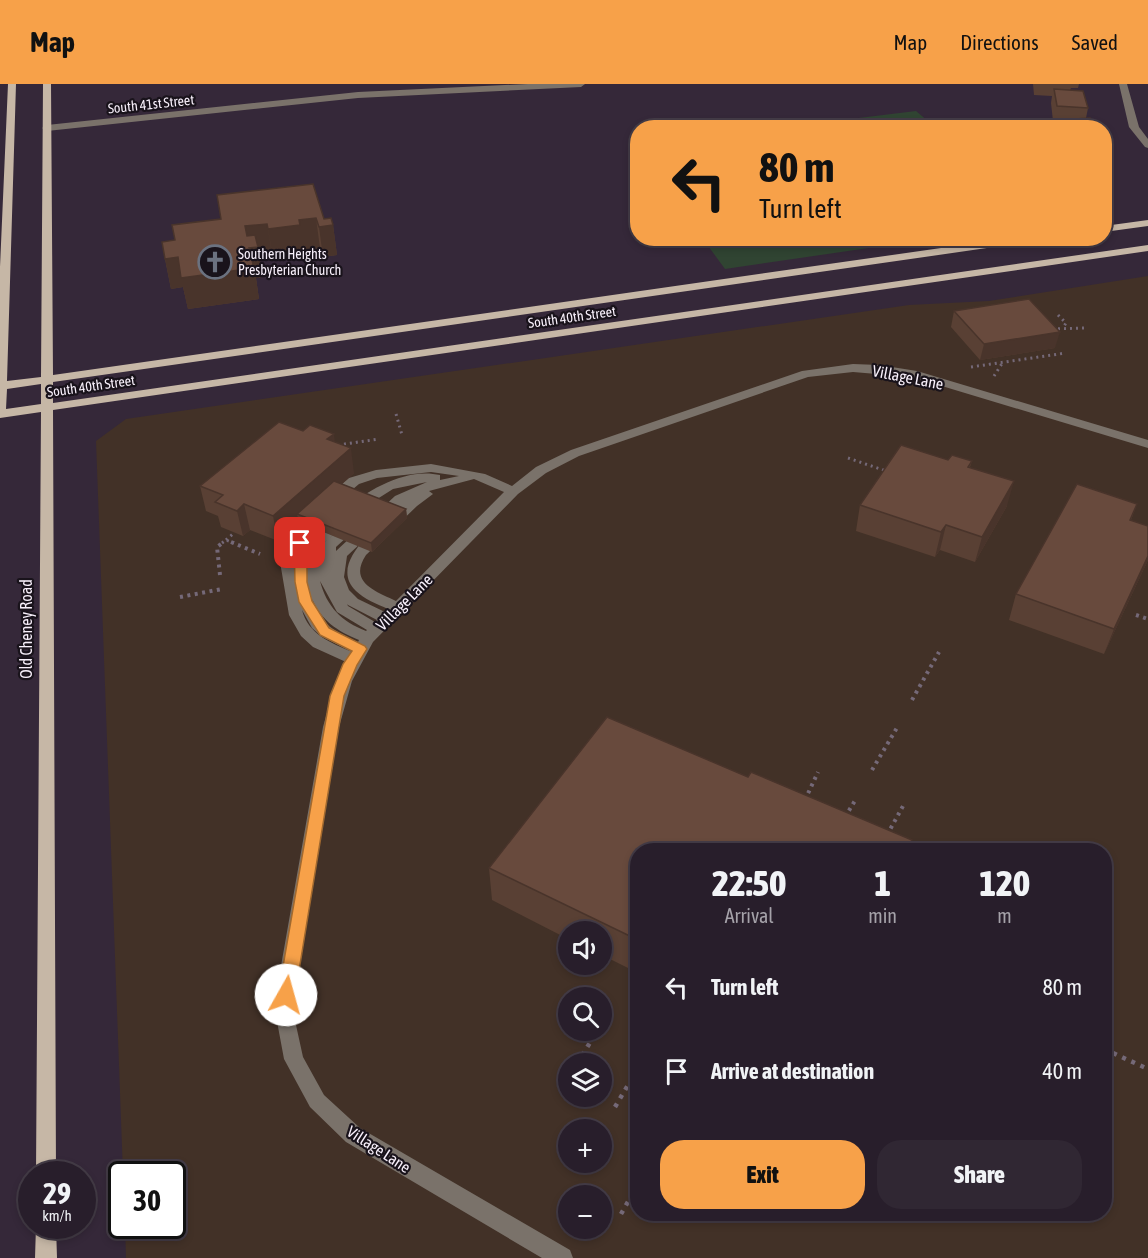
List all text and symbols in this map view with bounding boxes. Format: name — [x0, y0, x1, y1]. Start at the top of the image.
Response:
text: Map — [30, 26, 75, 58]
text: Map — [893, 30, 927, 54]
text: Directions — [960, 30, 1039, 54]
text: Saved — [1072, 30, 1118, 54]
street label: South 41st Street — [107, 92, 195, 116]
text: 80 m — [759, 143, 834, 191]
icon: left — [660, 144, 738, 222]
text: Turn left — [759, 193, 842, 224]
church icon: Southern Heights Presbyterian Church — [197, 244, 233, 280]
place label: Southern Heights Presbyterian Church — [238, 246, 341, 278]
street label: South 40th Street — [527, 303, 617, 331]
street label: Village Lane — [871, 361, 945, 394]
street label: South 40th Street — [46, 372, 136, 400]
pin — [274, 517, 325, 568]
icon: arrive — [283, 526, 316, 559]
street label: Village Lane — [372, 570, 437, 635]
street label: Old Cheney Road — [17, 579, 36, 679]
text: 22:50 — [712, 862, 786, 904]
text: 1 — [874, 862, 891, 904]
text: 120 — [979, 862, 1030, 904]
text: Arrival — [725, 904, 774, 927]
text: min — [868, 904, 897, 927]
text: m — [997, 904, 1012, 927]
map controls — [558, 921, 612, 1239]
button: sound — [558, 921, 612, 975]
position arrow — [254, 963, 318, 1027]
icon: left — [660, 971, 693, 1004]
text: Turn left — [711, 974, 778, 1000]
text: 80 m — [1042, 974, 1082, 1000]
button: search — [558, 987, 612, 1041]
button: layers — [558, 1053, 612, 1107]
icon: arrive — [660, 1055, 693, 1088]
text: Arrive at destination — [711, 1058, 874, 1084]
text: 40 m — [1042, 1058, 1082, 1084]
button: + — [558, 1119, 612, 1173]
street label: Village Lane — [343, 1122, 414, 1177]
button: Exit — [660, 1140, 865, 1209]
button: Share — [877, 1140, 1082, 1209]
speed limit sign: 30 — [108, 1161, 186, 1239]
text: 29 — [43, 1176, 71, 1210]
button: − — [558, 1185, 612, 1239]
text: km/h — [42, 1207, 72, 1224]

